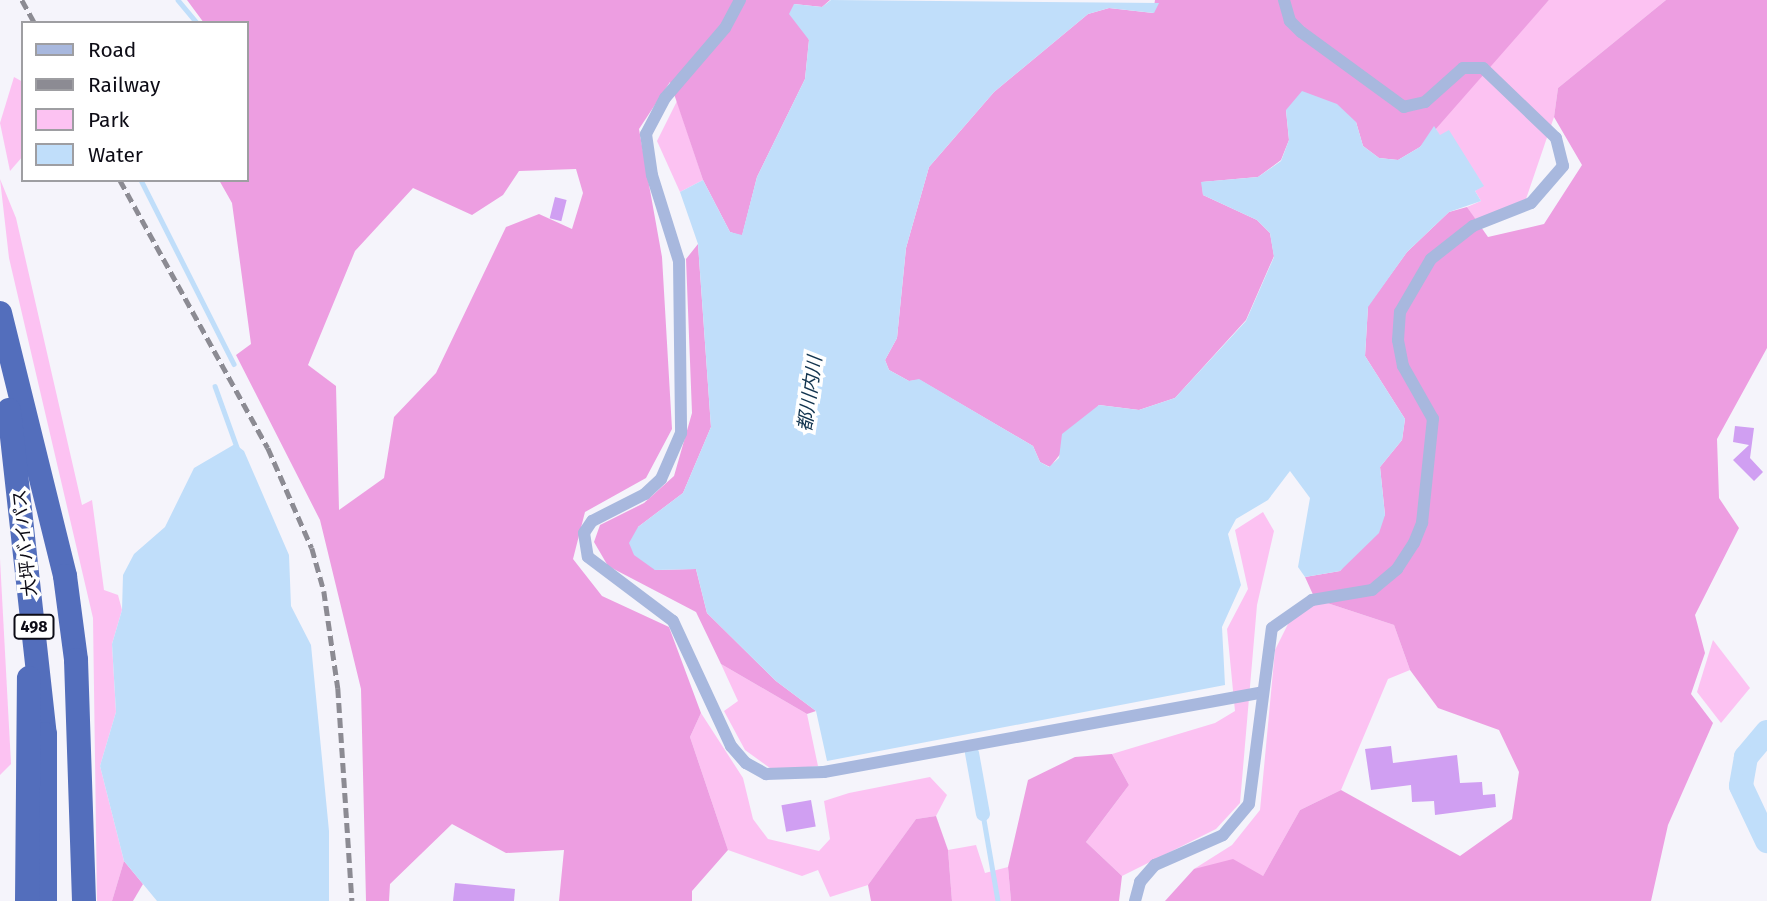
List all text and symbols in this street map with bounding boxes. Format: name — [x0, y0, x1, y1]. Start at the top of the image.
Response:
legend — [21, 21, 248, 182]
text: Road — [88, 37, 136, 63]
text: Railway — [88, 72, 160, 98]
text: Park — [88, 107, 129, 133]
text: Water — [88, 142, 143, 168]
water label: 都川内川 — [793, 355, 827, 433]
street label: 大坪バイパス — [9, 488, 41, 598]
road number: 498 — [13, 614, 55, 640]

